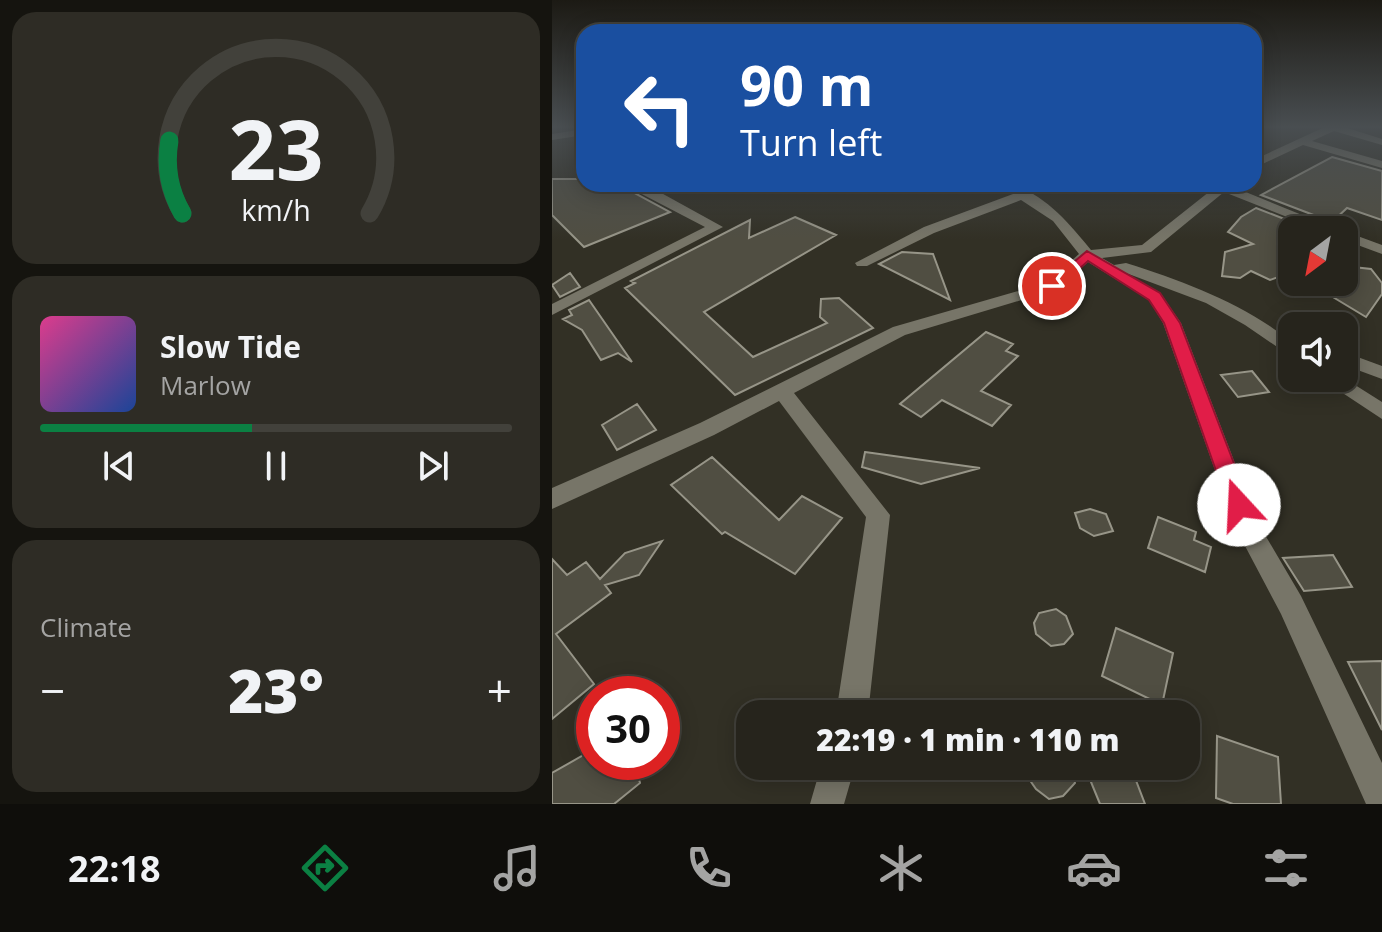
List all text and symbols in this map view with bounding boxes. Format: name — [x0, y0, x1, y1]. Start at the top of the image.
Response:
text: 90 m — [740, 46, 874, 122]
icon: left — [608, 56, 712, 160]
text: 23 — [228, 91, 324, 204]
text: Turn left — [740, 118, 882, 167]
text: km/h — [241, 190, 311, 229]
north arrow — [1278, 216, 1358, 296]
map controls — [1278, 216, 1358, 392]
pin — [1018, 252, 1086, 320]
icon: arrive — [1030, 264, 1074, 308]
button: sound — [1278, 312, 1358, 392]
text: Slow Tide — [160, 326, 301, 367]
text: Marlow — [160, 367, 251, 403]
icon: previous — [97, 444, 141, 488]
icon: pause — [254, 444, 298, 488]
icon: next — [411, 444, 455, 488]
position arrow — [1197, 463, 1281, 547]
text: Climate — [40, 609, 132, 645]
text: 23° — [228, 649, 324, 731]
text: − — [40, 660, 65, 720]
text: + — [487, 660, 512, 720]
speed limit sign: 30 — [576, 676, 680, 780]
text: 22:19 · 1 min · 110 m — [816, 719, 1120, 760]
icon: directions — [297, 840, 353, 896]
icon: music — [489, 840, 545, 896]
icon: phone — [681, 840, 737, 896]
icon: climate — [873, 840, 929, 896]
icon: car — [1066, 840, 1122, 896]
icon: filters — [1258, 840, 1314, 896]
text: 22:18 — [68, 844, 161, 893]

